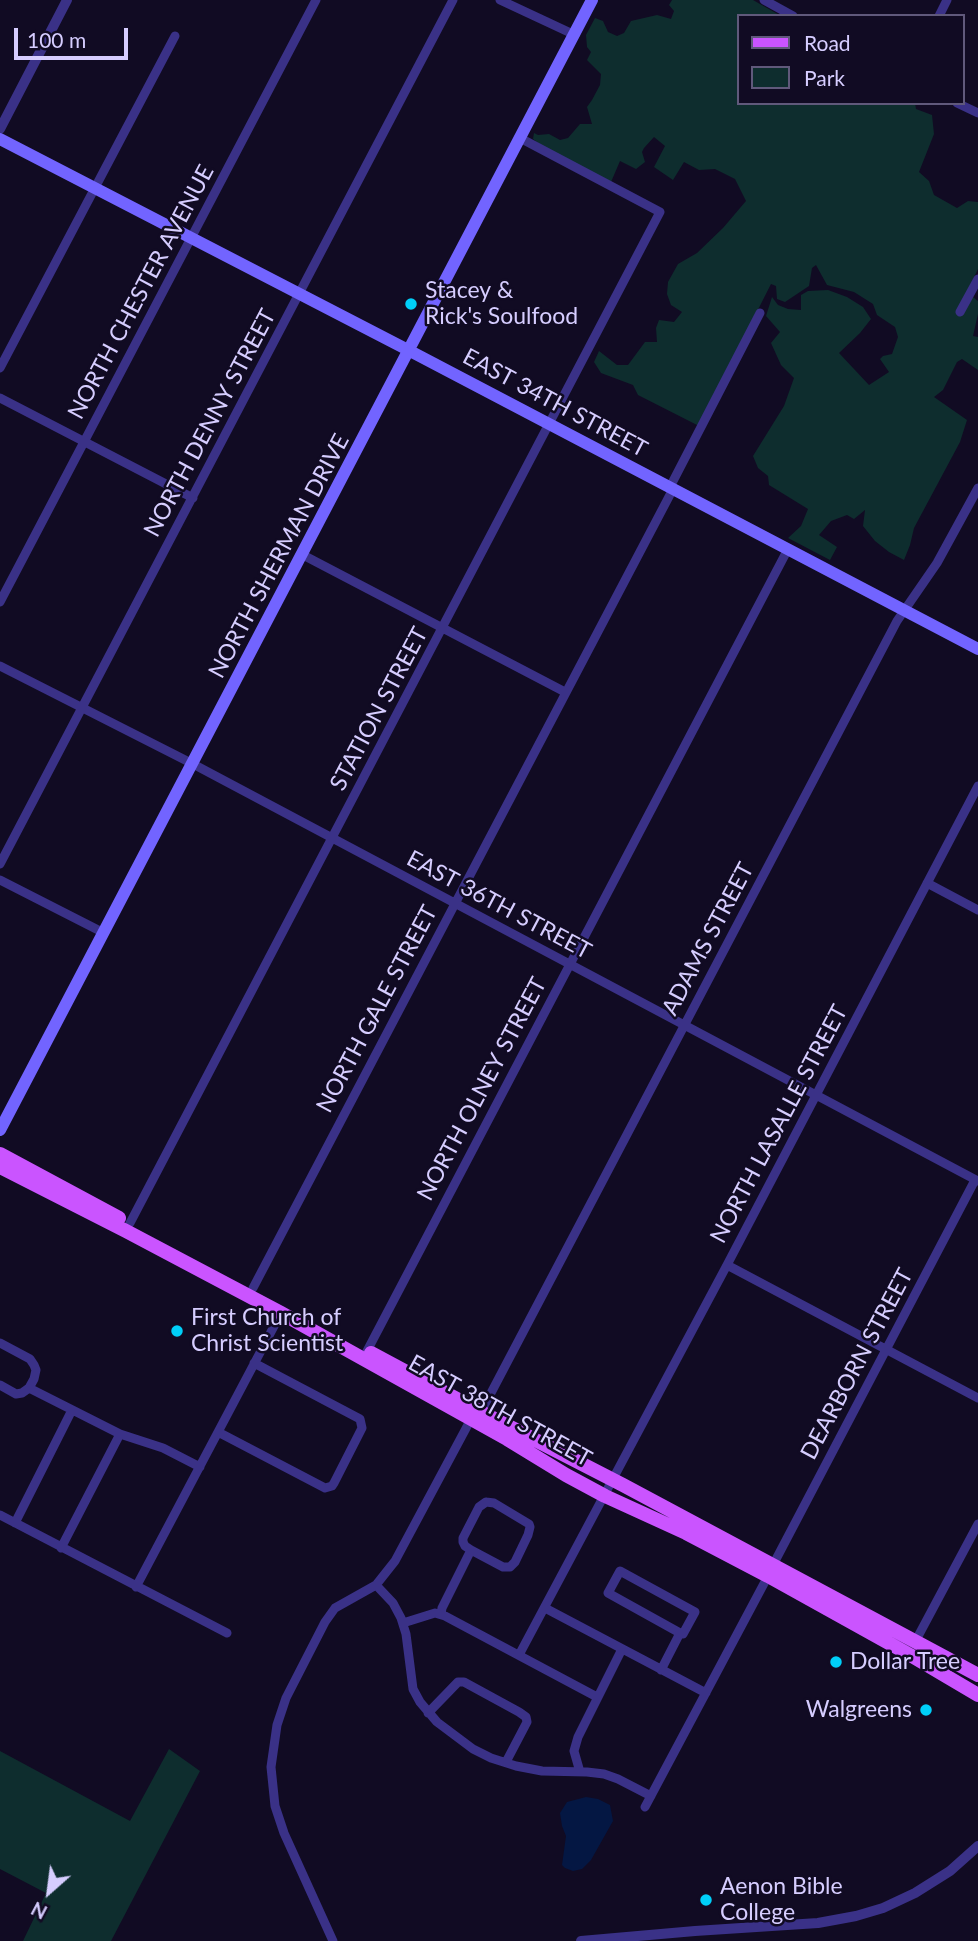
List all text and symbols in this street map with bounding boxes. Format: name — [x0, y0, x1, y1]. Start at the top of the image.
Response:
scale bar — [18, 14, 131, 58]
legend — [736, 14, 964, 105]
text: 100 m — [27, 27, 86, 52]
text: Road — [804, 30, 851, 55]
text: Park — [804, 65, 845, 90]
street label: NORTH CHESTER AVENUE — [62, 160, 220, 424]
place label: Stacey & Rick's Soulfood — [425, 277, 578, 331]
marker: Stacey & Rick's Soulfood — [403, 296, 419, 312]
street label: NORTH DENNY STREET — [138, 305, 282, 541]
street label: EAST 34TH STREET — [458, 343, 652, 463]
street label: NORTH SHERMAN DRIVE — [203, 429, 355, 683]
street label: STATION STREET — [324, 623, 434, 795]
street label: EAST 36TH STREET — [402, 845, 596, 965]
street label: ADAMS STREET — [656, 858, 760, 1020]
street label: NORTH GALE STREET — [311, 901, 443, 1117]
street label: NORTH OLNEY STREET — [411, 973, 553, 1205]
street label: NORTH LASALLE STREET — [705, 1000, 853, 1248]
street label: DEARBORN STREET — [795, 1264, 919, 1464]
place label: First Church of Christ Scientist — [191, 1304, 343, 1358]
marker: First Church of Christ Scientist — [169, 1323, 185, 1339]
street label: EAST 38TH STREET — [404, 1349, 596, 1473]
place label: Dollar Tree — [850, 1648, 960, 1676]
marker: Dollar Tree — [828, 1654, 844, 1670]
place label: Walgreens — [806, 1696, 912, 1724]
marker: Walgreens — [918, 1702, 934, 1718]
north arrow — [14, 1857, 84, 1927]
place label: Aenon Bible College — [720, 1873, 843, 1927]
marker: Aenon Bible College — [698, 1892, 714, 1908]
text: N — [27, 1897, 51, 1925]

